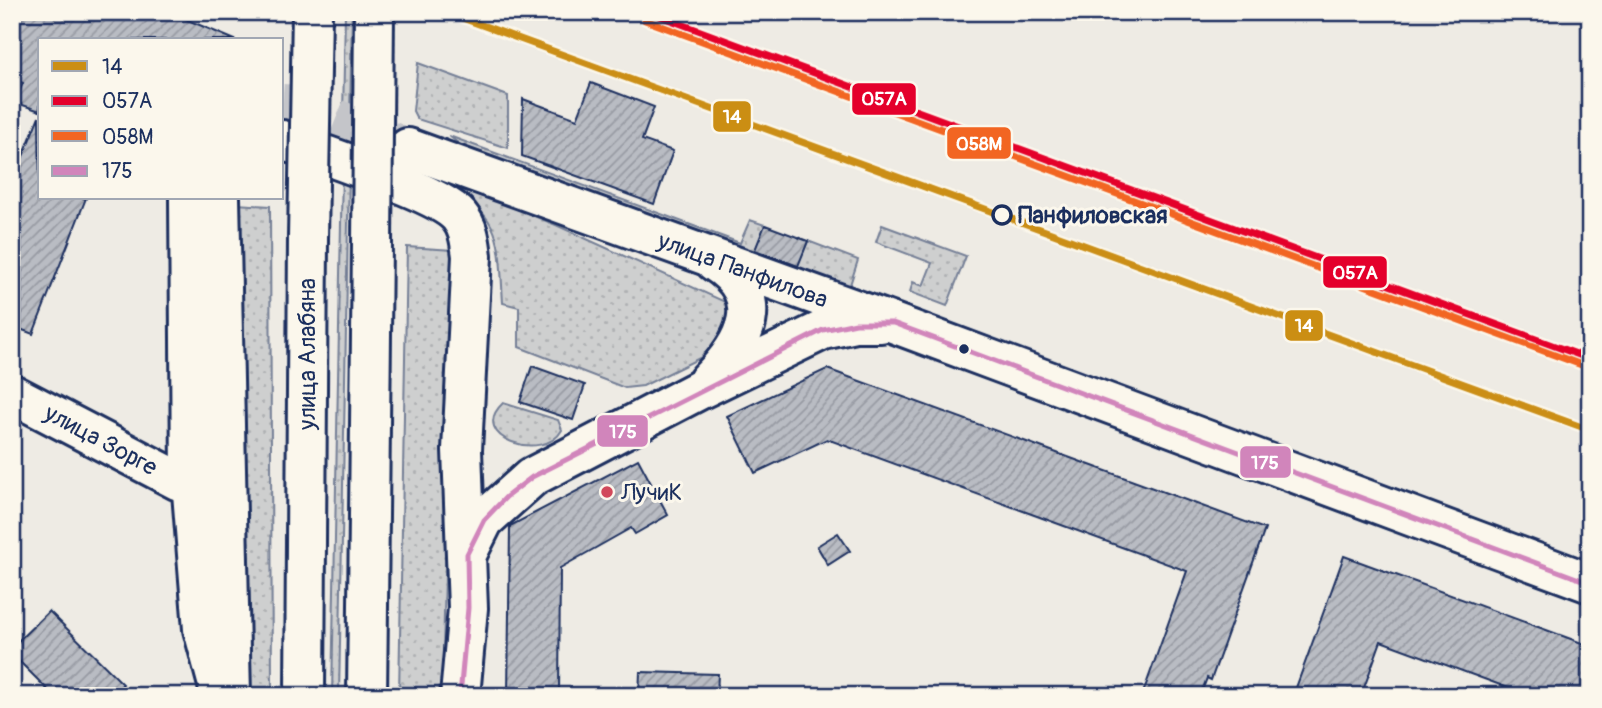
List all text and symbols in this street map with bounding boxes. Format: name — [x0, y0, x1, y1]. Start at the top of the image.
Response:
legend — [38, 38, 284, 200]
text: 14 — [102, 54, 122, 81]
line badge: 057А — [851, 82, 917, 116]
text: 057А — [861, 87, 907, 111]
text: 057А — [102, 88, 152, 115]
line badge: 14 — [712, 100, 752, 133]
text: 14 — [723, 105, 741, 129]
text: 058М — [102, 124, 153, 151]
line badge: 058М — [946, 126, 1012, 160]
text: 058М — [956, 132, 1003, 156]
text: 175 — [102, 158, 133, 185]
place label: Панфиловская — [1018, 201, 1168, 230]
marker: Панфиловская — [992, 205, 1012, 225]
street label: улица Панфилова — [653, 226, 832, 315]
line badge: 057А — [1322, 255, 1388, 289]
text: 057А — [1332, 261, 1378, 285]
street label: улица Алабяна — [293, 278, 322, 431]
line badge: 14 — [1284, 309, 1324, 342]
text: 14 — [1295, 314, 1313, 338]
unlabelled marker — [957, 342, 971, 356]
street label: улица Зорге — [39, 398, 162, 482]
line badge: 175 — [596, 414, 649, 448]
text: 175 — [609, 420, 637, 444]
line badge: 175 — [1239, 445, 1292, 479]
text: 175 — [1251, 451, 1279, 475]
place label: ЛучиК — [620, 478, 682, 507]
marker: ЛучиК — [599, 484, 615, 500]

